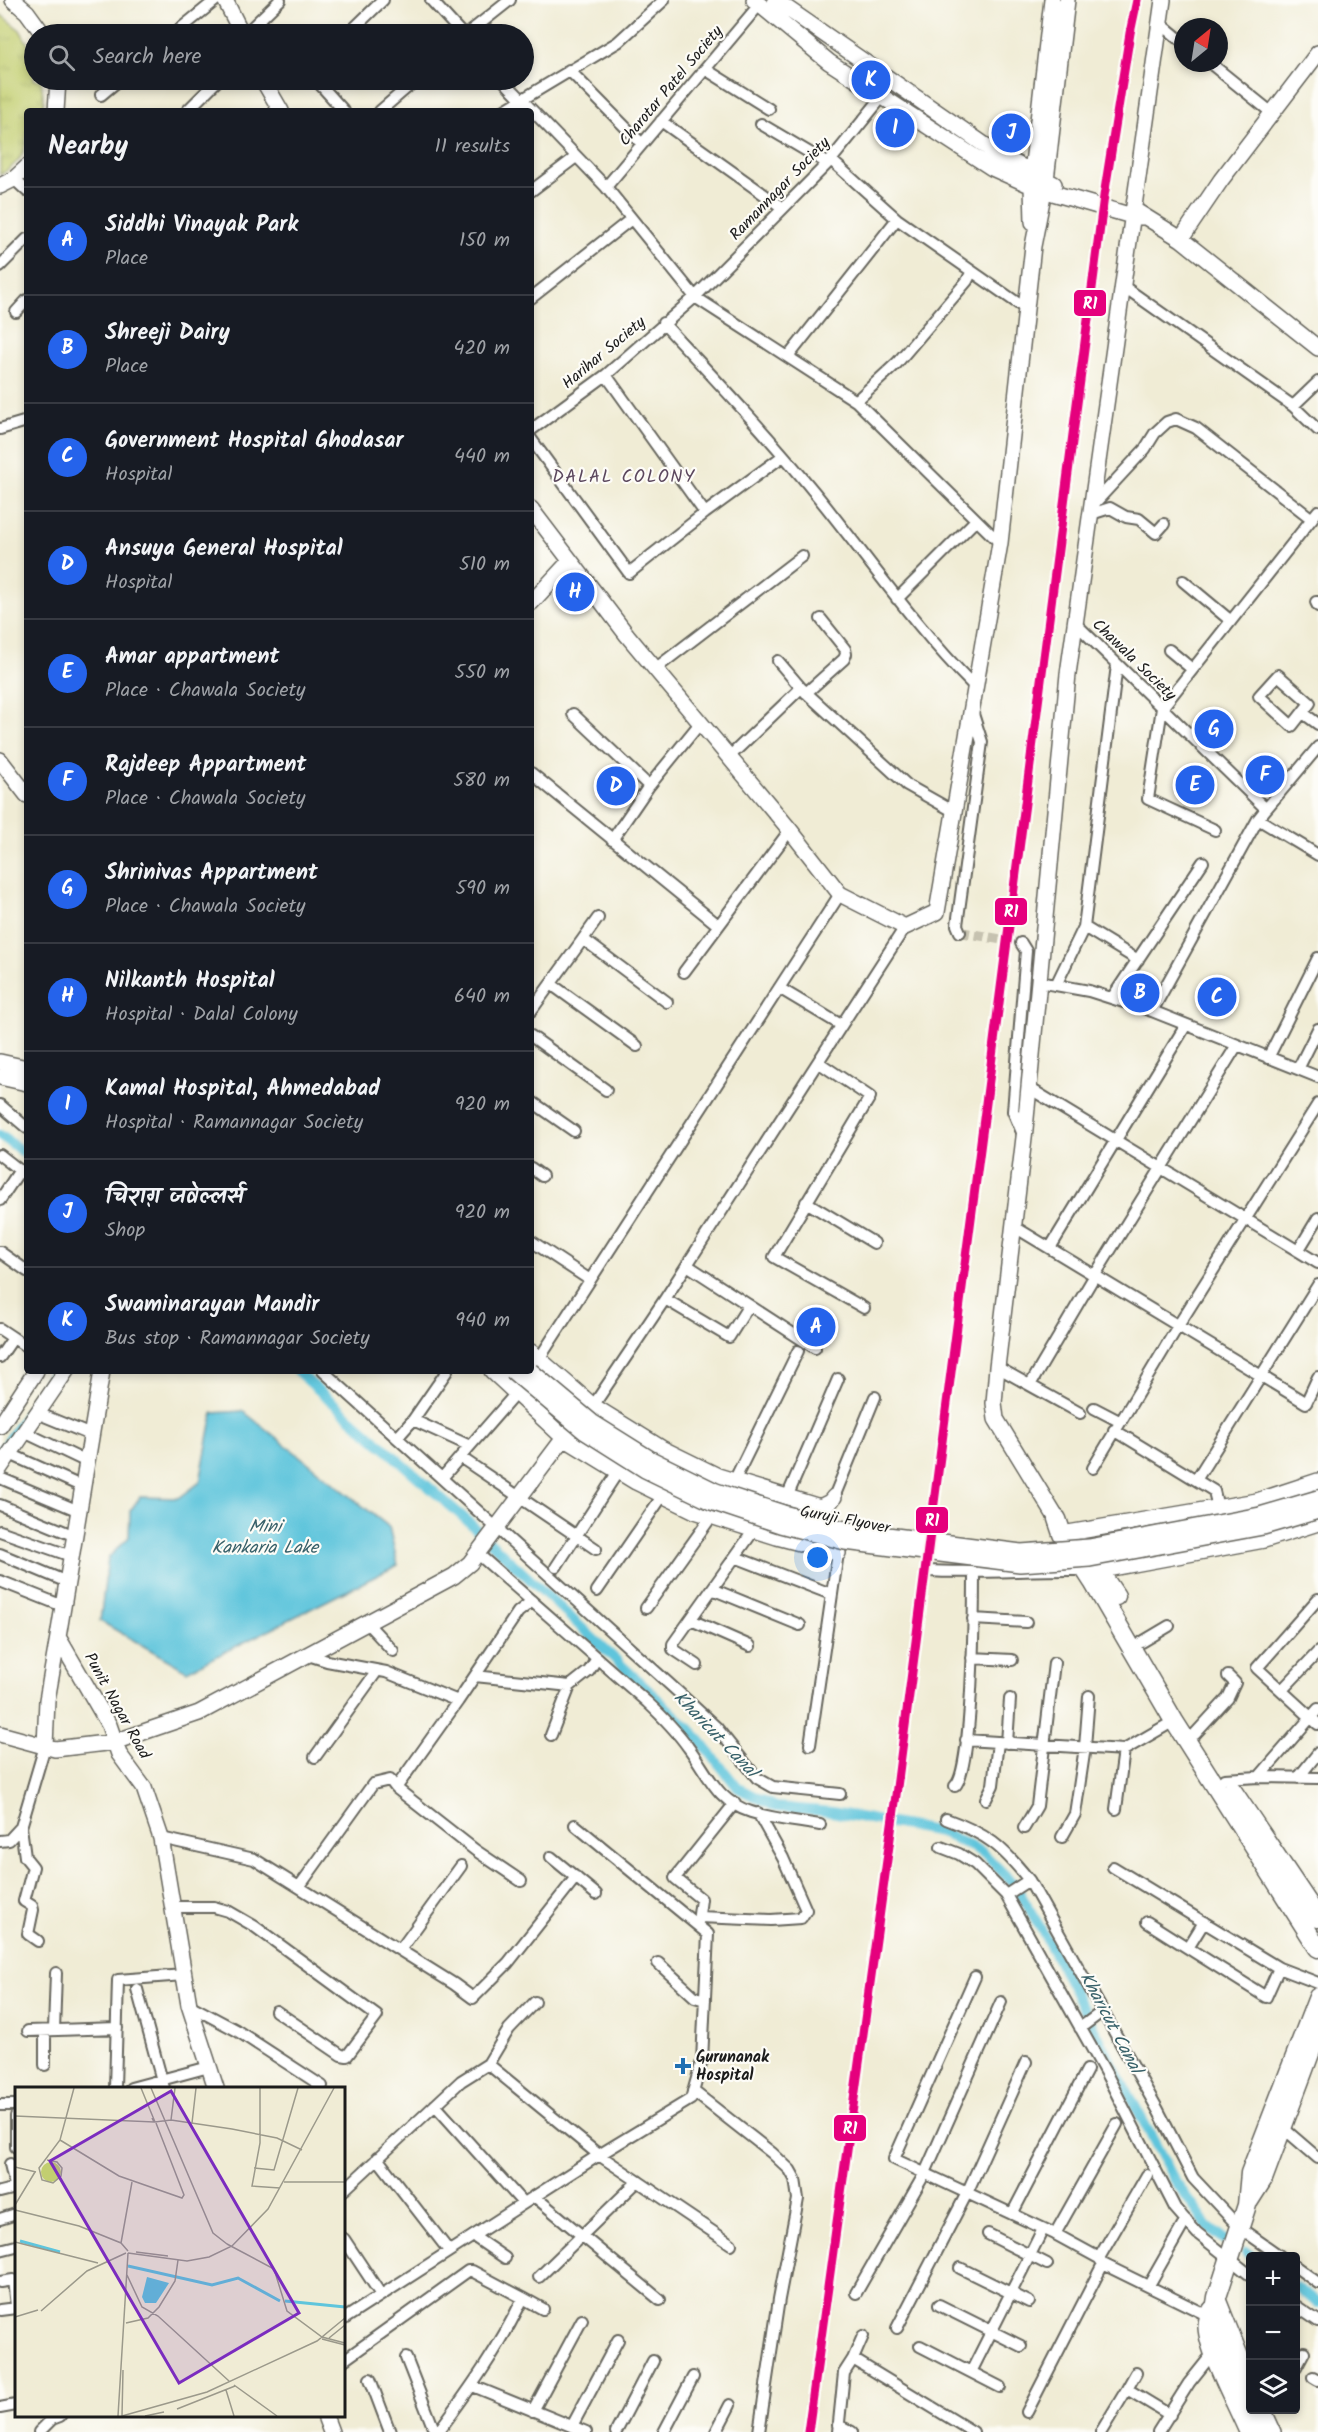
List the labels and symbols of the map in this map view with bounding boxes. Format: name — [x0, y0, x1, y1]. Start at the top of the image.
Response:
north arrow — [1174, 18, 1228, 72]
street label: Charotar Patel Society — [613, 20, 729, 152]
pin: K — [852, 58, 890, 103]
pin: I — [876, 106, 914, 150]
pin: J — [992, 110, 1030, 156]
street label: Ramannagar Society — [724, 131, 837, 247]
line badge: R1 — [1073, 289, 1107, 317]
text: R1 — [1083, 292, 1097, 317]
street label: Harihar Society — [557, 310, 652, 396]
district label: DALAL COLONY — [552, 463, 696, 492]
pin: H — [556, 570, 594, 614]
street label: Chawala Society — [1086, 613, 1182, 707]
pin: G — [1194, 706, 1234, 752]
pin: F — [1246, 752, 1284, 798]
pin: E — [1176, 762, 1214, 808]
pin: D — [596, 764, 636, 808]
line badge: R1 — [994, 897, 1028, 926]
text: R1 — [1004, 900, 1018, 925]
pin: B — [1120, 970, 1160, 1016]
pin: C — [1198, 974, 1236, 1020]
pin: A — [796, 1304, 836, 1350]
street label: Guruji Flyover — [798, 1499, 894, 1541]
line badge: R1 — [915, 1506, 949, 1534]
text: R1 — [925, 1509, 939, 1534]
water label: Mini Kankaria Lake — [212, 1513, 320, 1563]
your location — [803, 1543, 832, 1572]
street label: Punit Nagar Road — [77, 1648, 157, 1765]
water label: Kharicut Canal — [666, 1685, 767, 1788]
water label: Kharicut Canal — [1071, 1967, 1151, 2082]
place label: Gurunanak Hospital — [696, 2045, 770, 2088]
marker: Gurunanak Hospital — [674, 2057, 692, 2075]
inset map — [15, 2087, 345, 2417]
line badge: R1 — [833, 2114, 867, 2142]
text: R1 — [843, 2117, 857, 2142]

